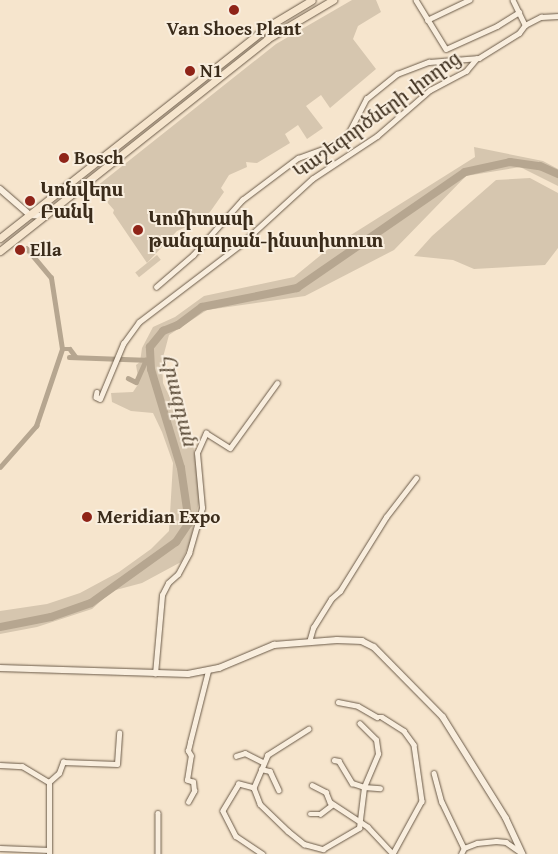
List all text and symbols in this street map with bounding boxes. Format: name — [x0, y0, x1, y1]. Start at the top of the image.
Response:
marker: Van Shoes Plant — [228, 4, 240, 16]
place label: Van Shoes Plant — [167, 18, 301, 40]
street label: Կաշեգործների փողոց — [289, 47, 465, 183]
place label: N1 — [200, 60, 223, 82]
marker: N1 — [184, 65, 196, 77]
place label: Bosch — [74, 147, 124, 169]
marker: Bosch — [58, 152, 70, 164]
place label: Կոնվերս Բանկ — [40, 179, 123, 223]
marker: Կոնվերս Բանկ — [24, 195, 36, 207]
place label: Կոմիտասի թանգարան-ինստիտուտ — [148, 208, 383, 252]
marker: Կոմիտասի թանգարան-ինստիտուտ — [132, 224, 144, 236]
place label: Ella — [30, 239, 62, 261]
marker: Ella — [14, 244, 26, 256]
water label: Հրազդան — [157, 352, 203, 448]
place label: Meridian Expo — [97, 506, 220, 528]
marker: Meridian Expo — [81, 511, 93, 523]

